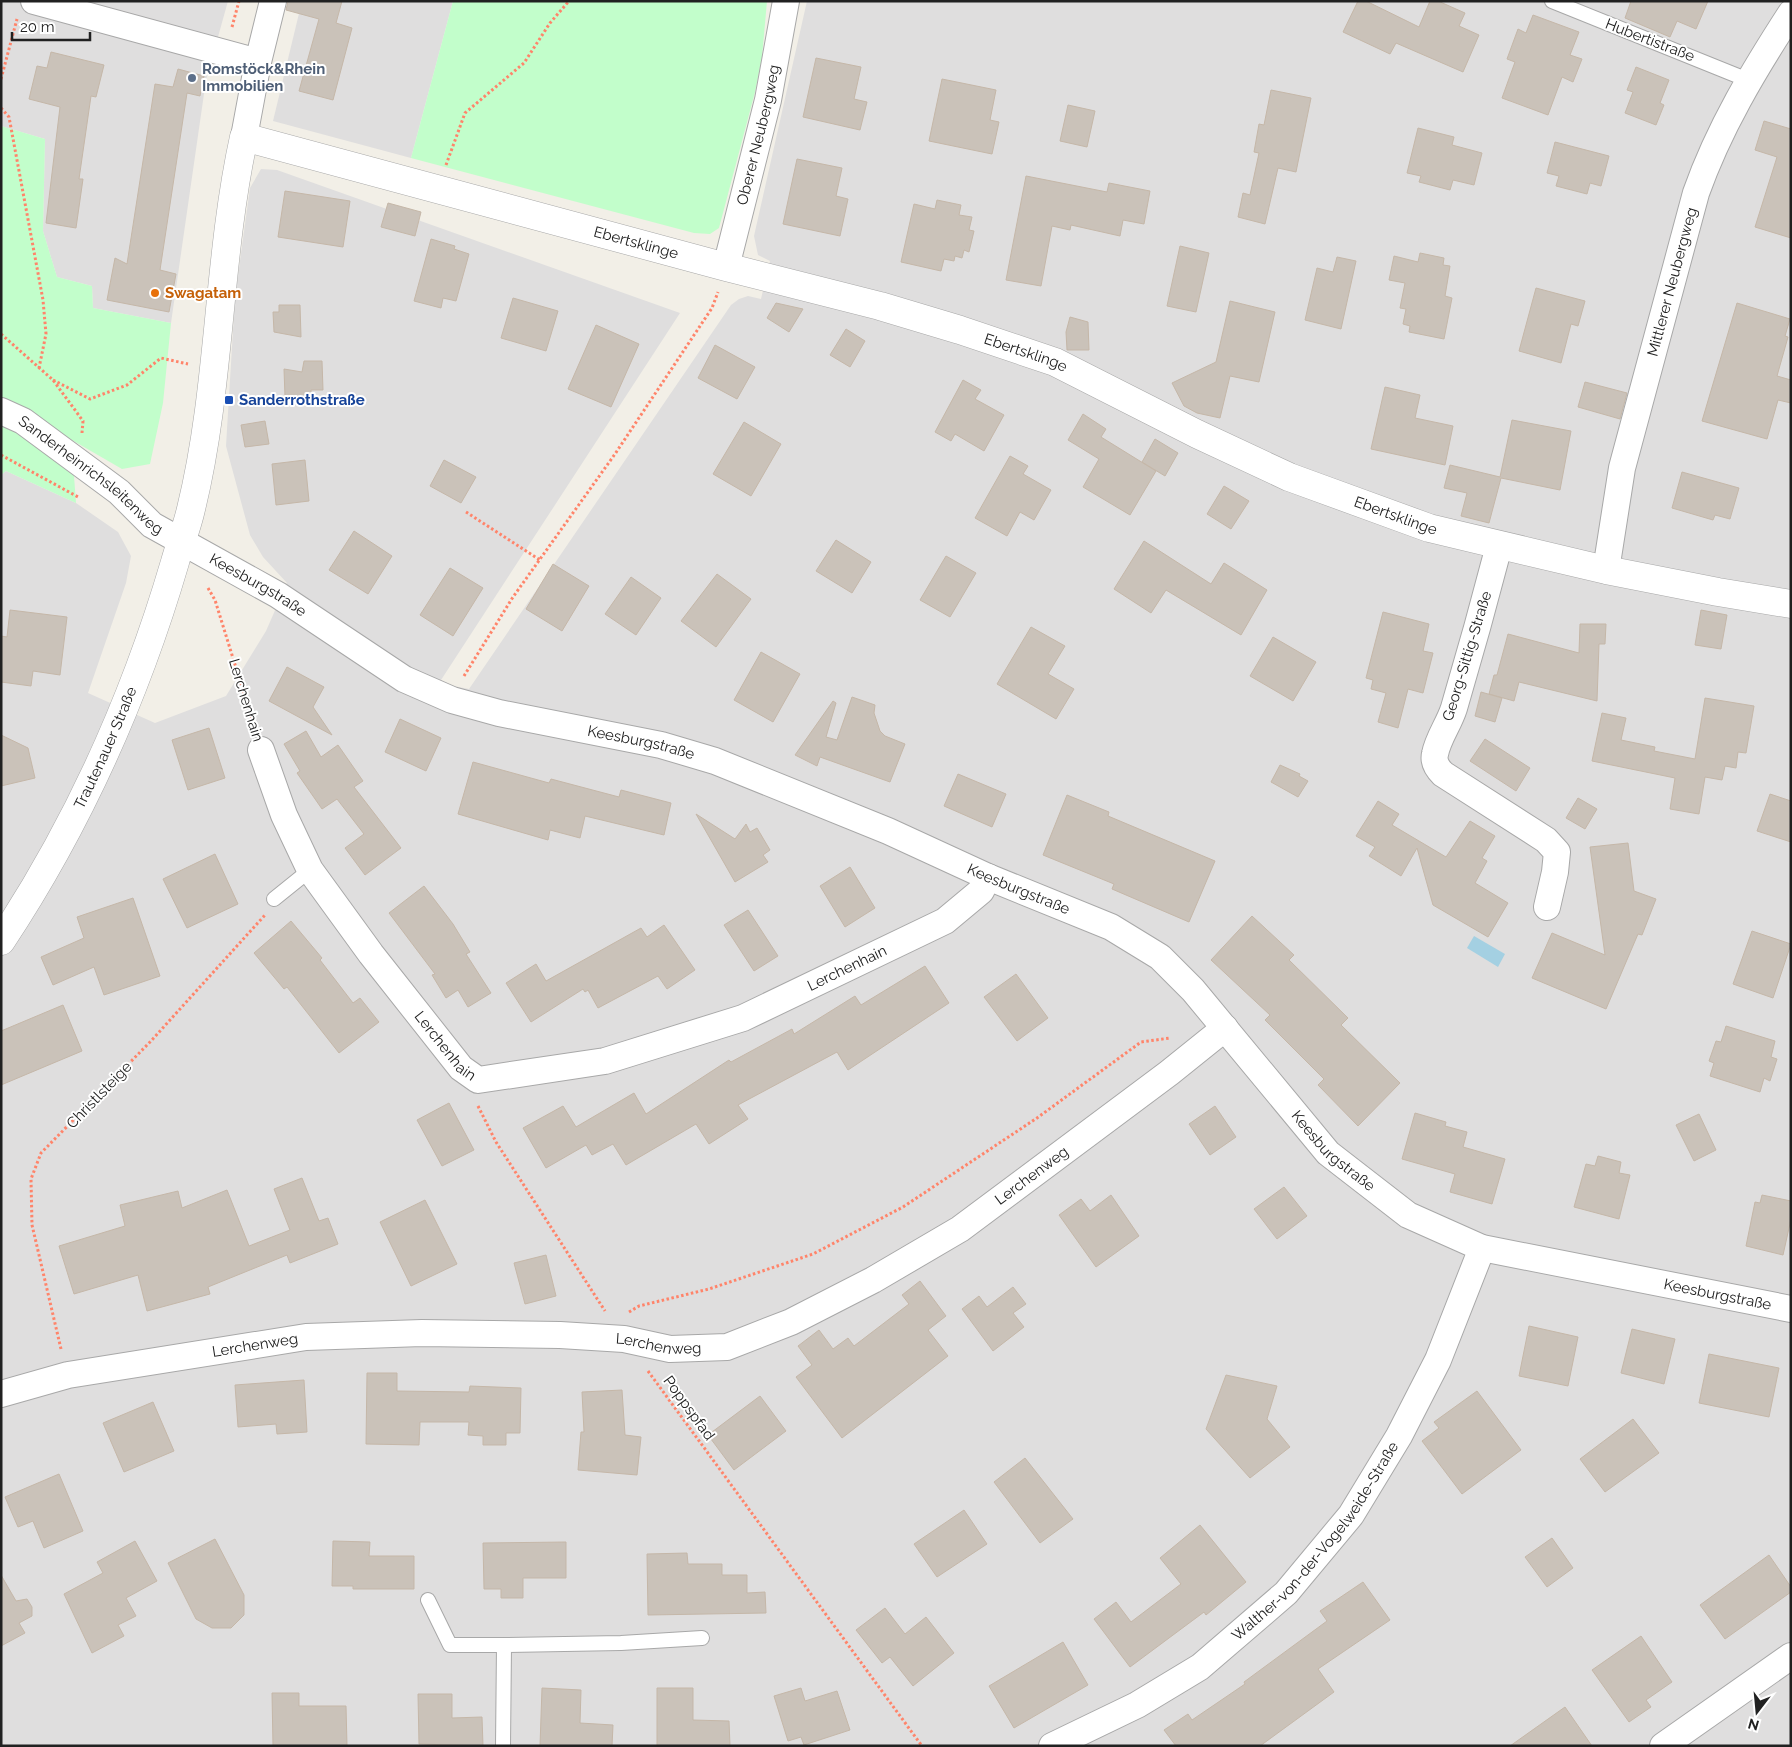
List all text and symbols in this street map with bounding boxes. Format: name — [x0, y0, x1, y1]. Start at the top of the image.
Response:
scale bar — [12, 10, 90, 42]
street label: Hubertistraße — [1603, 15, 1697, 65]
text: 20 m — [20, 18, 55, 36]
place label: Romstöck&Rhein Immobilien — [202, 60, 325, 95]
street label: Oberer Neubergweg — [733, 63, 783, 207]
marker: Romstöck&Rhein Immobilien — [186, 72, 198, 84]
street label: Mittlerer Neubergweg — [1643, 205, 1701, 358]
street label: Ebertsklinge — [592, 223, 681, 263]
place label: Swagatam — [165, 284, 241, 302]
marker: Swagatam — [149, 287, 161, 299]
street label: Ebertsklinge — [982, 330, 1071, 376]
place label: Sanderrothstraße — [239, 391, 365, 409]
marker: Sanderrothstraße — [223, 394, 235, 406]
street label: Sanderheinrichsleitenweg — [15, 412, 166, 538]
street label: Ebertsklinge — [1352, 492, 1439, 539]
street label: Keesburgstraße — [206, 550, 310, 621]
street label: Georg-Sittig-Straße — [1439, 589, 1495, 723]
street label: Lerchenhain — [225, 656, 267, 744]
street label: Trautenauer Straße — [70, 684, 141, 812]
street label: Keesburgstraße — [586, 722, 697, 764]
street label: Keesburgstraße — [964, 860, 1073, 918]
street label: Lerchenhain — [804, 941, 890, 995]
street label: Lerchenhain — [411, 1008, 479, 1085]
street label: Christlsteige — [63, 1058, 136, 1132]
street label: Keesburgstraße — [1288, 1107, 1379, 1195]
street label: Lerchenweg — [991, 1142, 1072, 1209]
street label: Keesburgstraße — [1662, 1275, 1773, 1314]
street label: Lerchenweg — [211, 1329, 299, 1361]
street label: Lerchenweg — [615, 1330, 702, 1358]
street label: Poppspfad — [660, 1372, 718, 1444]
street label: Walther-von-der-Vogelweide-Straße — [1228, 1438, 1402, 1644]
north arrow — [1732, 1687, 1782, 1737]
text: N — [1746, 1715, 1761, 1734]

